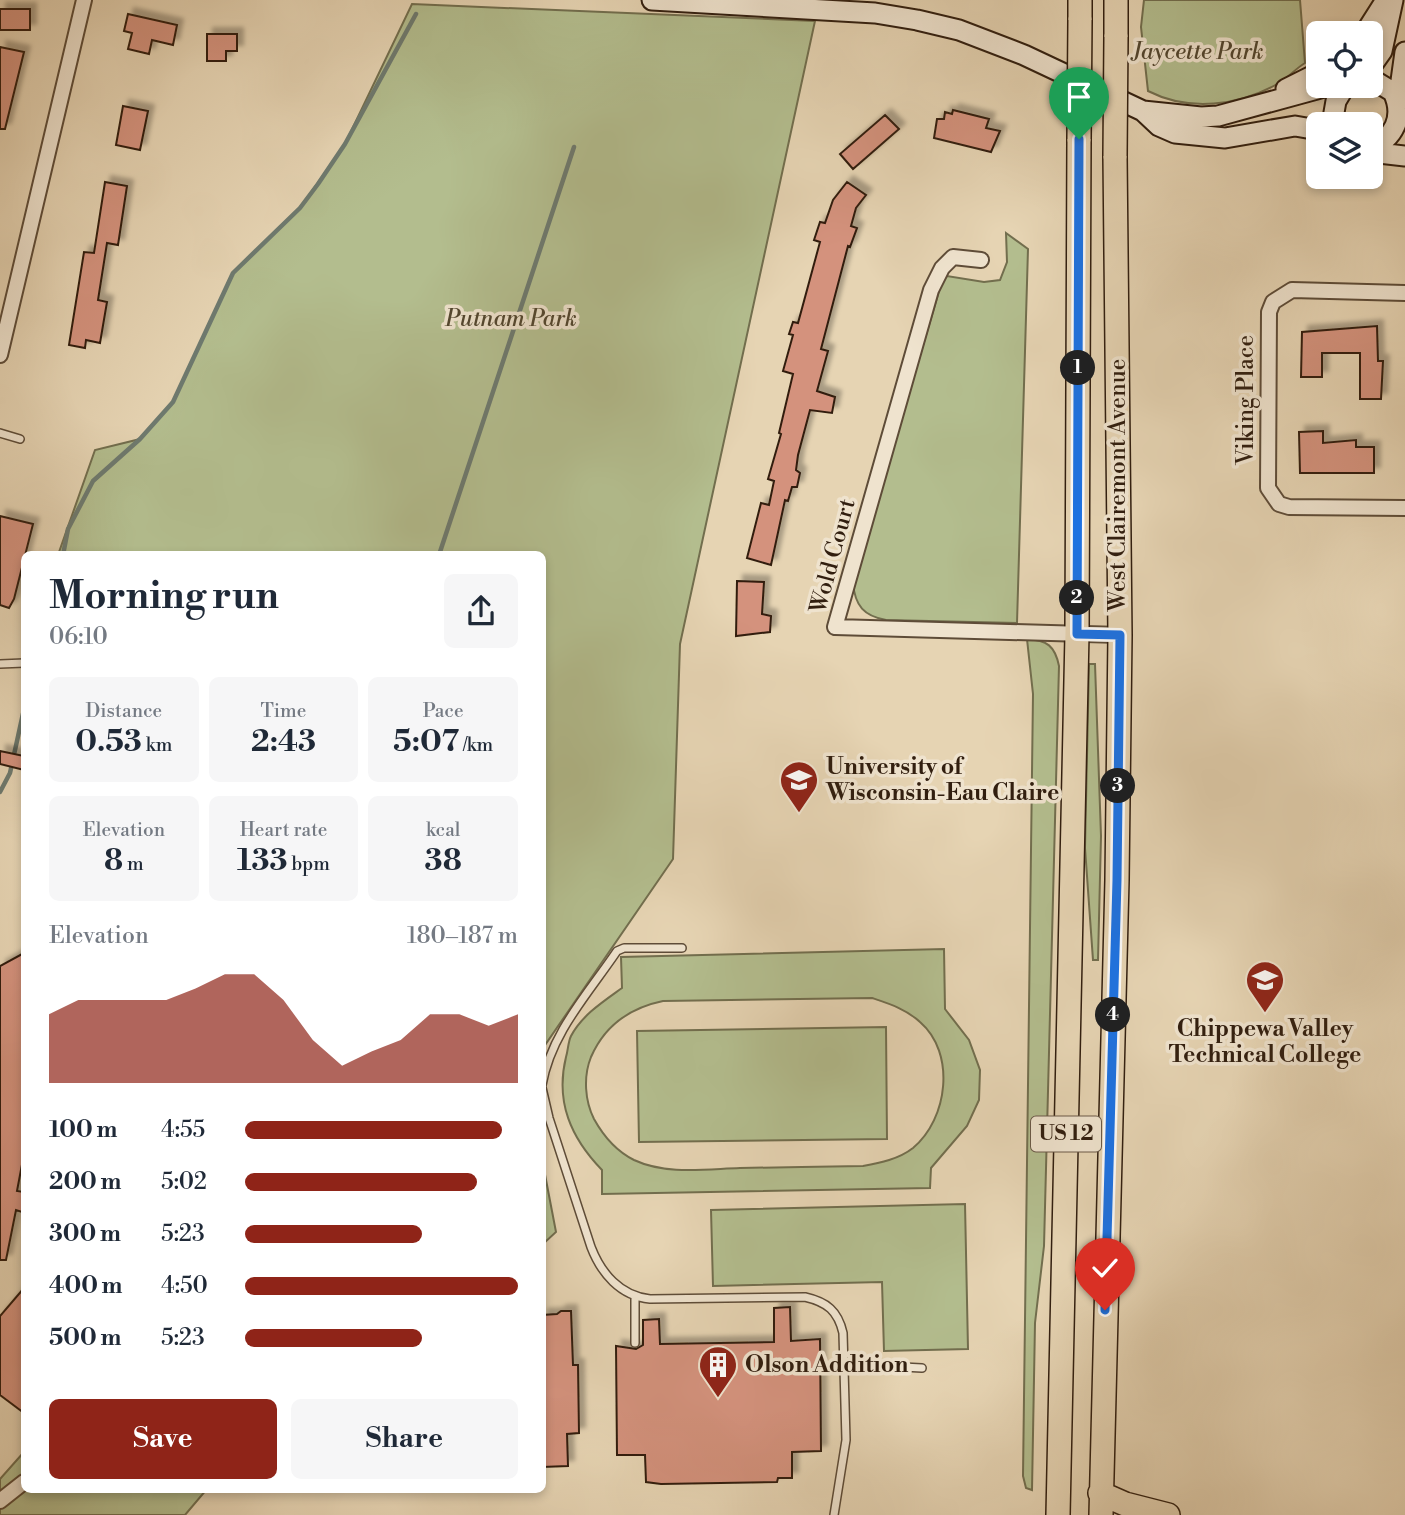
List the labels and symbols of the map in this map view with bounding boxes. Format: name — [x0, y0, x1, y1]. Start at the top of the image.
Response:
park label: Jaycette Park — [1129, 38, 1264, 66]
pin — [1049, 67, 1109, 139]
park label: Putnam Park — [444, 305, 577, 333]
street label: Viking Place — [1232, 335, 1260, 466]
pin: 1 — [1060, 350, 1096, 386]
street label: West Clairemont Avenue — [1104, 359, 1132, 612]
street label: Wold Court — [804, 496, 862, 617]
pin: 2 — [1060, 580, 1094, 616]
place label: University of Wisconsin-Eau Claire — [825, 753, 1059, 807]
school or university icon: University of Wisconsin-Eau Claire — [778, 759, 820, 814]
pin: 3 — [1100, 768, 1136, 804]
school or university icon: Chippewa Valley Technical College — [1244, 959, 1286, 1014]
pin: 4 — [1096, 998, 1130, 1032]
place label: Chippewa Valley Technical College — [1169, 1015, 1361, 1069]
road number: US 12 — [1031, 1116, 1101, 1152]
pin — [1075, 1238, 1135, 1310]
building icon: Olson Addition — [697, 1344, 739, 1399]
place label: Olson Addition — [745, 1351, 908, 1379]

